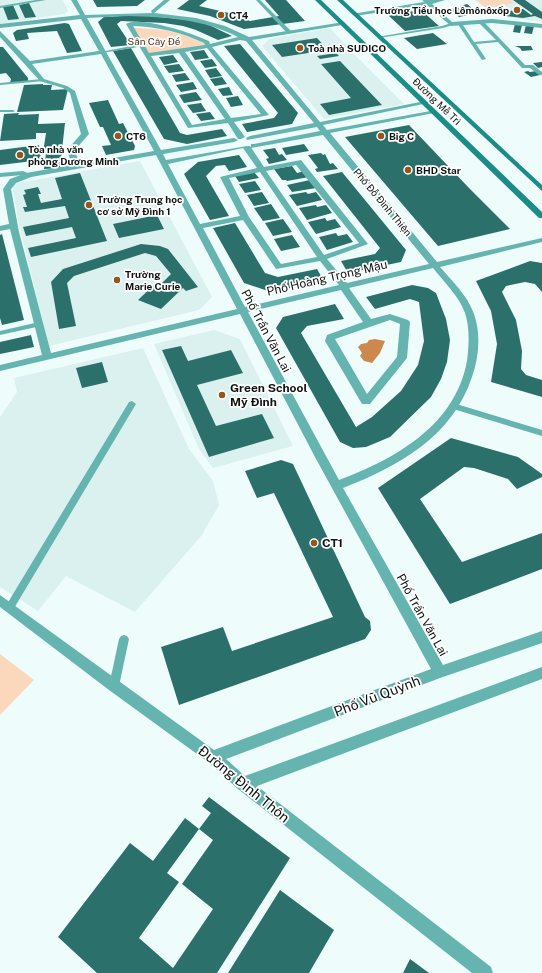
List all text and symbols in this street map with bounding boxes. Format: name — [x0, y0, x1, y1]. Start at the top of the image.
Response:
place label: Trường Tiểu học Lômônôxốp — [374, 4, 509, 17]
marker: Trường Tiểu học Lômônôxốp — [512, 5, 522, 15]
place label: CT4 — [229, 9, 249, 21]
marker: CT4 — [216, 10, 226, 20]
park label: Sân Cây Đề — [127, 35, 181, 47]
place label: Toà nhà SUDICO — [308, 42, 386, 54]
marker: Toà nhà SUDICO — [295, 43, 305, 53]
street label: Đường Mễ Trì — [410, 75, 464, 127]
place label: CT6 — [126, 130, 146, 142]
place label: Big C — [389, 130, 414, 142]
marker: CT6 — [113, 131, 123, 141]
marker: Big C — [376, 131, 386, 141]
place label: Tòa nhà văn phòng Dương Minh — [28, 143, 119, 167]
marker: Tòa nhà văn phòng Dương Minh — [15, 150, 25, 160]
place label: BHD Star — [416, 164, 461, 176]
marker: BHD Star — [403, 165, 413, 175]
street label: Phố Đỗ Đình Thiện — [351, 166, 415, 238]
place label: Trường Trung học cơ sở Mỹ Đình 1 — [97, 193, 183, 217]
marker: Trường Trung học cơ sở Mỹ Đình 1 — [84, 200, 94, 210]
street label: Phố Hoàng Trọng Mậu — [265, 257, 389, 299]
place label: Trường Marie Curie — [125, 268, 181, 292]
marker: Trường Marie Curie — [112, 275, 122, 285]
street label: Phố Trần Văn Lai — [238, 287, 294, 375]
place label: Green School Mỹ Đình — [230, 381, 307, 409]
marker: Green School Mỹ Đình — [217, 390, 227, 400]
place label: CT1 — [322, 536, 343, 550]
marker: CT1 — [309, 538, 319, 548]
street label: Phố Trần Văn Lai — [394, 571, 450, 659]
street label: Phố Vũ Quỳnh — [332, 672, 422, 720]
street label: Đường Đình Thôn — [195, 742, 293, 826]

